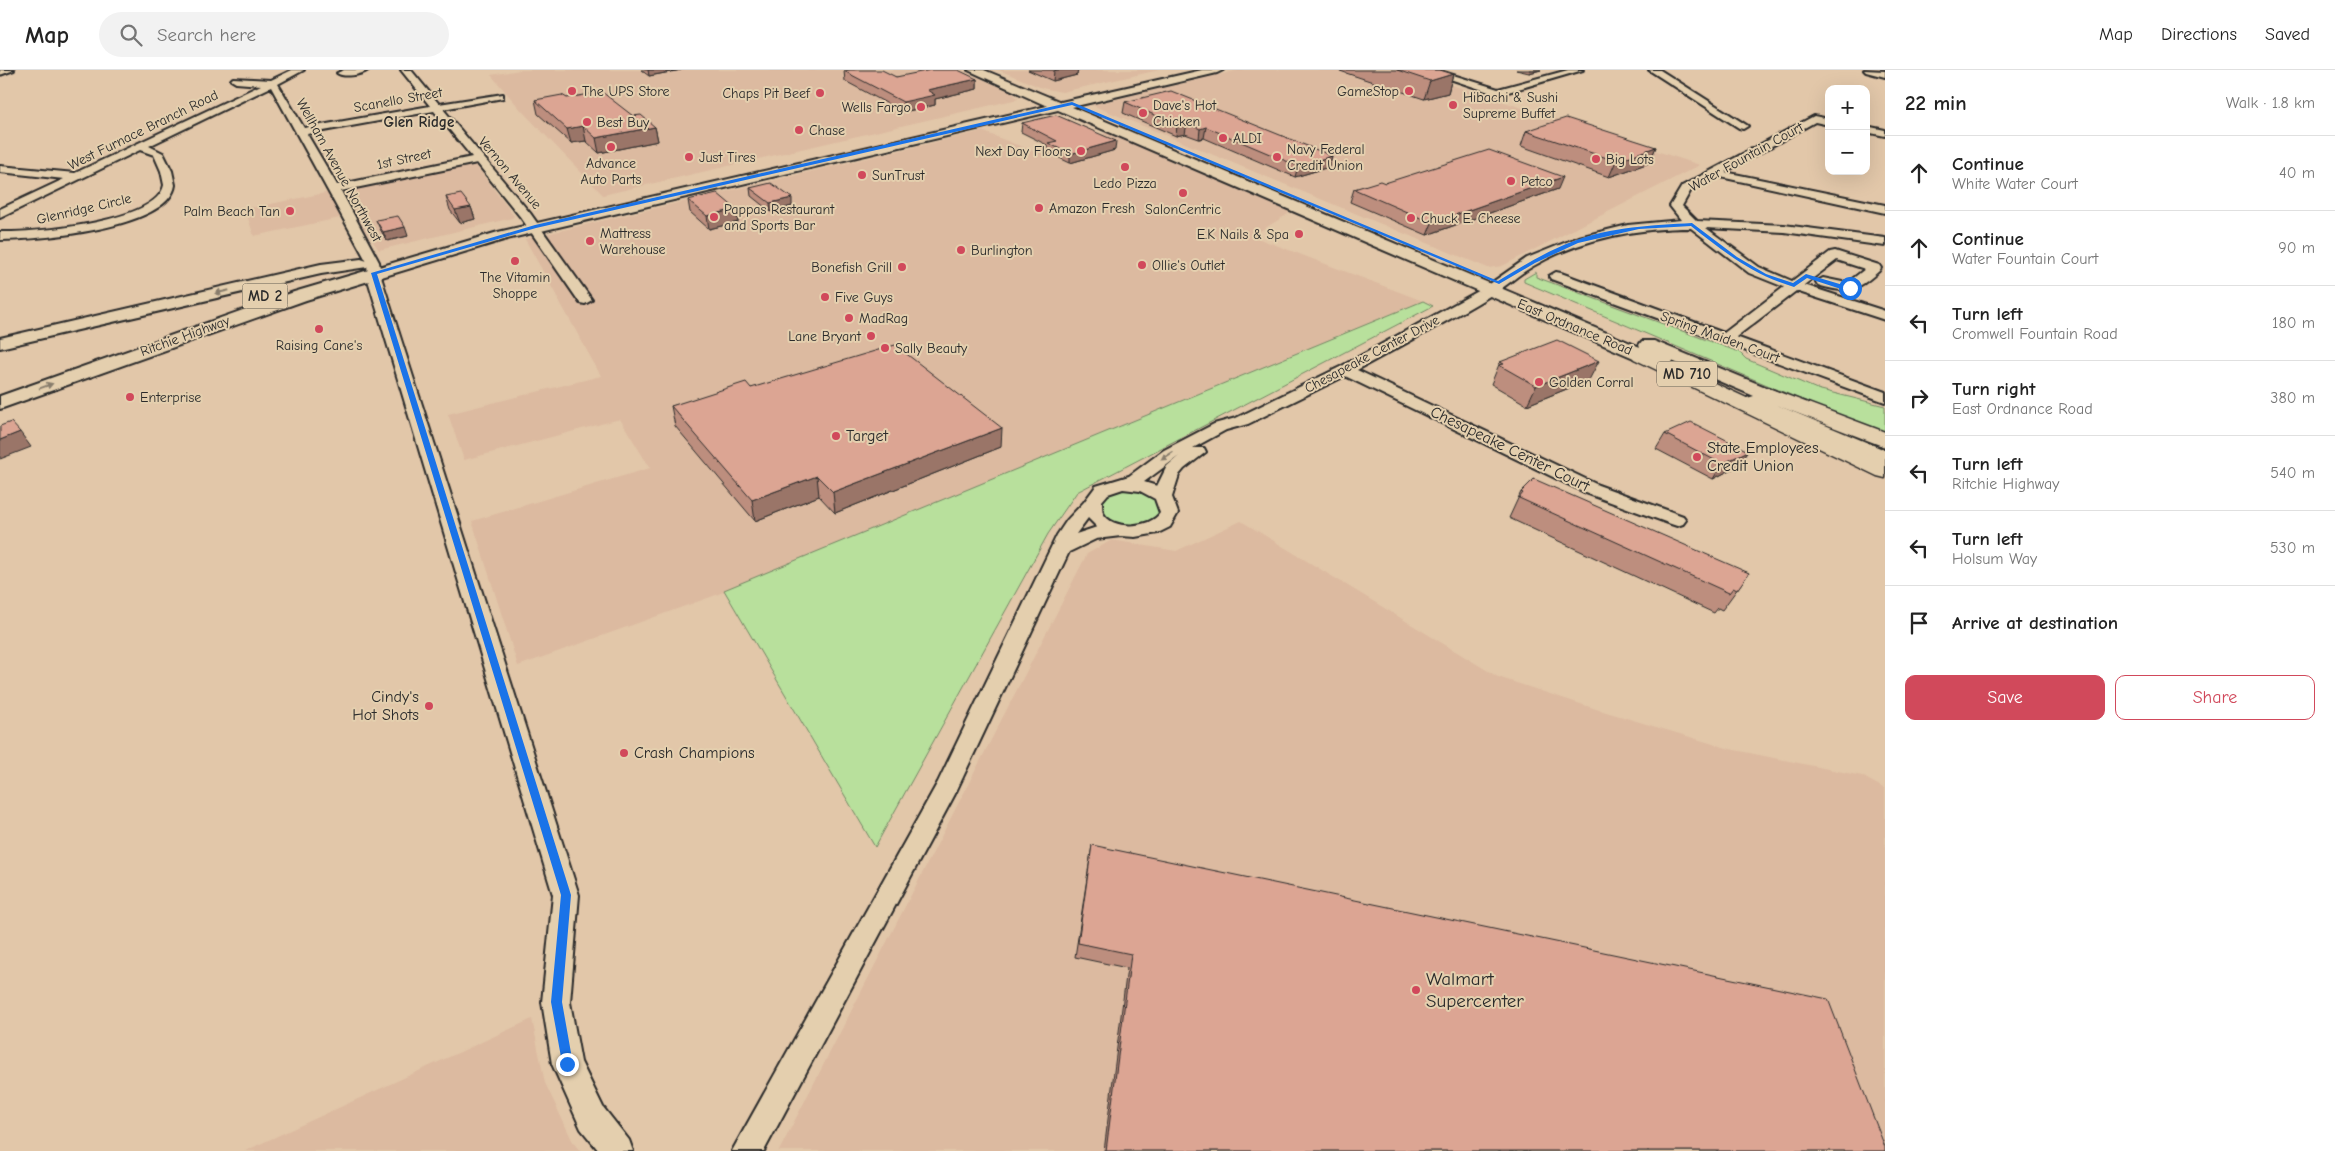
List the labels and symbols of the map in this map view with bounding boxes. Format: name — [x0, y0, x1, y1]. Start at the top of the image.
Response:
place label: The UPS Store — [582, 83, 669, 100]
place label: GameStop — [1337, 83, 1399, 100]
street label: Scanello Street — [352, 84, 445, 116]
marker: The UPS Store — [566, 85, 578, 97]
place label: Chaps Pit Beef — [723, 85, 811, 102]
marker: GameStop — [1403, 85, 1415, 97]
street label: West Furnace Branch Road — [65, 86, 221, 174]
marker: Chaps Pit Beef — [814, 87, 826, 99]
place label: Hibachi & Sushi Supreme Buffet — [1463, 89, 1558, 122]
street label: Wellham Avenue Northwest — [292, 95, 386, 246]
place label: Dave's Hot Chicken — [1153, 97, 1217, 130]
place label: Wells Fargo — [842, 99, 911, 116]
marker: Hibachi & Sushi Supreme Buffet — [1447, 99, 1459, 111]
marker: Wells Fargo — [915, 101, 927, 113]
marker: Dave's Hot Chicken — [1137, 107, 1149, 119]
district label: Glen Ridge — [384, 113, 454, 131]
place label: Best Buy — [597, 114, 650, 131]
marker: Best Buy — [581, 116, 593, 128]
street label: Water Fountain Court — [1686, 118, 1807, 195]
place label: Chase — [809, 122, 845, 139]
marker: Chase — [793, 124, 805, 136]
place label: ALDI — [1233, 130, 1262, 147]
marker: ALDI — [1217, 132, 1229, 144]
street label: Vernon Avenue — [475, 133, 545, 213]
marker: Advance Auto Parts — [605, 141, 617, 153]
place label: Navy Federal Credit Union — [1287, 141, 1365, 174]
place label: Next Day Floors — [975, 143, 1071, 160]
street label: 1st Street — [375, 145, 434, 173]
marker: Next Day Floors — [1075, 145, 1087, 157]
place label: Just Tires — [699, 149, 756, 166]
marker: Just Tires — [683, 151, 695, 163]
marker: Navy Federal Credit Union — [1271, 151, 1283, 163]
place label: Big Lots — [1606, 151, 1654, 168]
marker: Big Lots — [1590, 153, 1602, 165]
place label: Advance Auto Parts — [581, 155, 642, 188]
marker: Ledo Pizza — [1119, 161, 1131, 173]
place label: SunTrust — [872, 167, 925, 184]
marker: SunTrust — [856, 169, 868, 181]
place label: Petco — [1521, 173, 1553, 190]
place label: Ledo Pizza — [1093, 175, 1157, 192]
marker: Petco — [1505, 175, 1517, 187]
marker: SalonCentric — [1177, 187, 1189, 199]
street label: Glenridge Circle — [35, 190, 133, 228]
place label: Amazon Fresh — [1049, 200, 1135, 217]
place label: Pappas Restaurant and Sports Bar — [724, 201, 835, 234]
place label: SalonCentric — [1145, 201, 1221, 218]
marker: Amazon Fresh — [1033, 202, 1045, 214]
place label: Palm Beach Tan — [183, 203, 280, 220]
marker: Palm Beach Tan — [284, 205, 296, 217]
place label: Chuck E. Cheese — [1421, 210, 1521, 227]
marker: Pappas Restaurant and Sports Bar — [708, 211, 720, 223]
marker: Chuck E. Cheese — [1405, 212, 1417, 224]
place label: Mattress Warehouse — [600, 225, 666, 258]
place label: E.K Nails & Spa — [1197, 226, 1289, 243]
marker: E.K Nails & Spa — [1293, 228, 1305, 240]
marker: Mattress Warehouse — [584, 235, 596, 247]
place label: Burlington — [971, 242, 1033, 259]
marker: Burlington — [955, 244, 967, 256]
marker: The Vitamin Shoppe — [509, 255, 521, 267]
place label: Ollie's Outlet — [1152, 257, 1226, 274]
place label: Bonefish Grill — [811, 259, 892, 276]
marker: Ollie's Outlet — [1136, 259, 1148, 271]
marker: Bonefish Grill — [896, 261, 908, 273]
place label: The Vitamin Shoppe — [480, 269, 550, 302]
route start — [1839, 277, 1862, 300]
road number: MD 2 — [242, 284, 288, 308]
one-way arrow — [214, 288, 230, 296]
place label: Five Guys — [835, 289, 893, 306]
marker: Five Guys — [819, 291, 831, 303]
street label: East Ordnance Road — [1515, 295, 1635, 359]
street label: Spring Maiden Court — [1658, 308, 1783, 367]
place label: MadRag — [859, 310, 908, 327]
street label: Chesapeake Center Drive — [1302, 311, 1442, 397]
street label: Ritchie Highway — [138, 312, 233, 360]
marker: MadRag — [843, 312, 855, 324]
marker: Raising Cane's — [313, 323, 325, 335]
place label: Lane Bryant — [788, 328, 862, 345]
marker: Lane Bryant — [865, 330, 877, 342]
place label: Raising Cane's — [276, 337, 362, 354]
place label: Sally Beauty — [895, 340, 968, 357]
marker: Sally Beauty — [879, 342, 891, 354]
road number: MD 710 — [1657, 362, 1717, 386]
place label: Golden Corral — [1549, 374, 1634, 391]
marker: Golden Corral — [1533, 376, 1545, 388]
one-way arrow — [39, 382, 54, 390]
place label: Enterprise — [140, 389, 201, 406]
marker: Enterprise — [124, 391, 136, 403]
street label: Chesapeake Center Court — [1428, 403, 1593, 496]
place label: Target — [846, 427, 888, 445]
marker: Target — [830, 430, 842, 442]
place label: State Employees Credit Union — [1707, 439, 1819, 475]
marker: State Employees Credit Union — [1691, 451, 1703, 463]
one-way arrow — [1160, 452, 1173, 461]
place label: Cindy's Hot Shots — [352, 688, 419, 724]
marker: Cindy's Hot Shots — [423, 700, 435, 712]
place label: Crash Champions — [634, 744, 755, 762]
marker: Crash Champions — [618, 747, 630, 759]
place label: Walmart Supercenter — [1426, 968, 1524, 1012]
marker: Walmart Supercenter — [1410, 984, 1422, 996]
route end — [556, 1053, 579, 1076]

